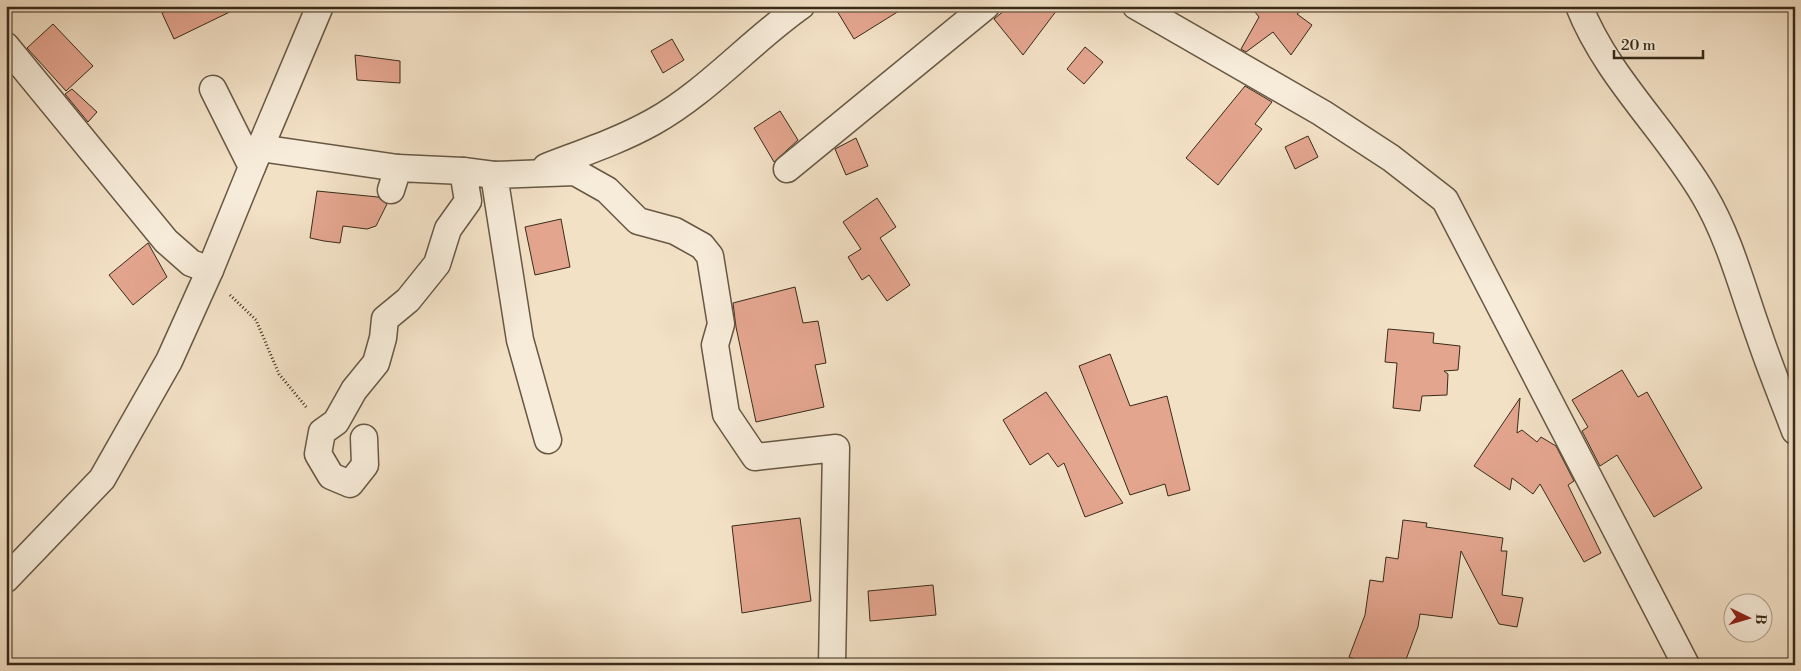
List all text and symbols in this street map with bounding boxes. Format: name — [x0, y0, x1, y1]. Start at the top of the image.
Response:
scale bar — [1614, 28, 1702, 60]
text: 20 m — [1621, 36, 1656, 55]
north arrow — [1724, 594, 1774, 644]
text: B — [1751, 613, 1769, 625]

